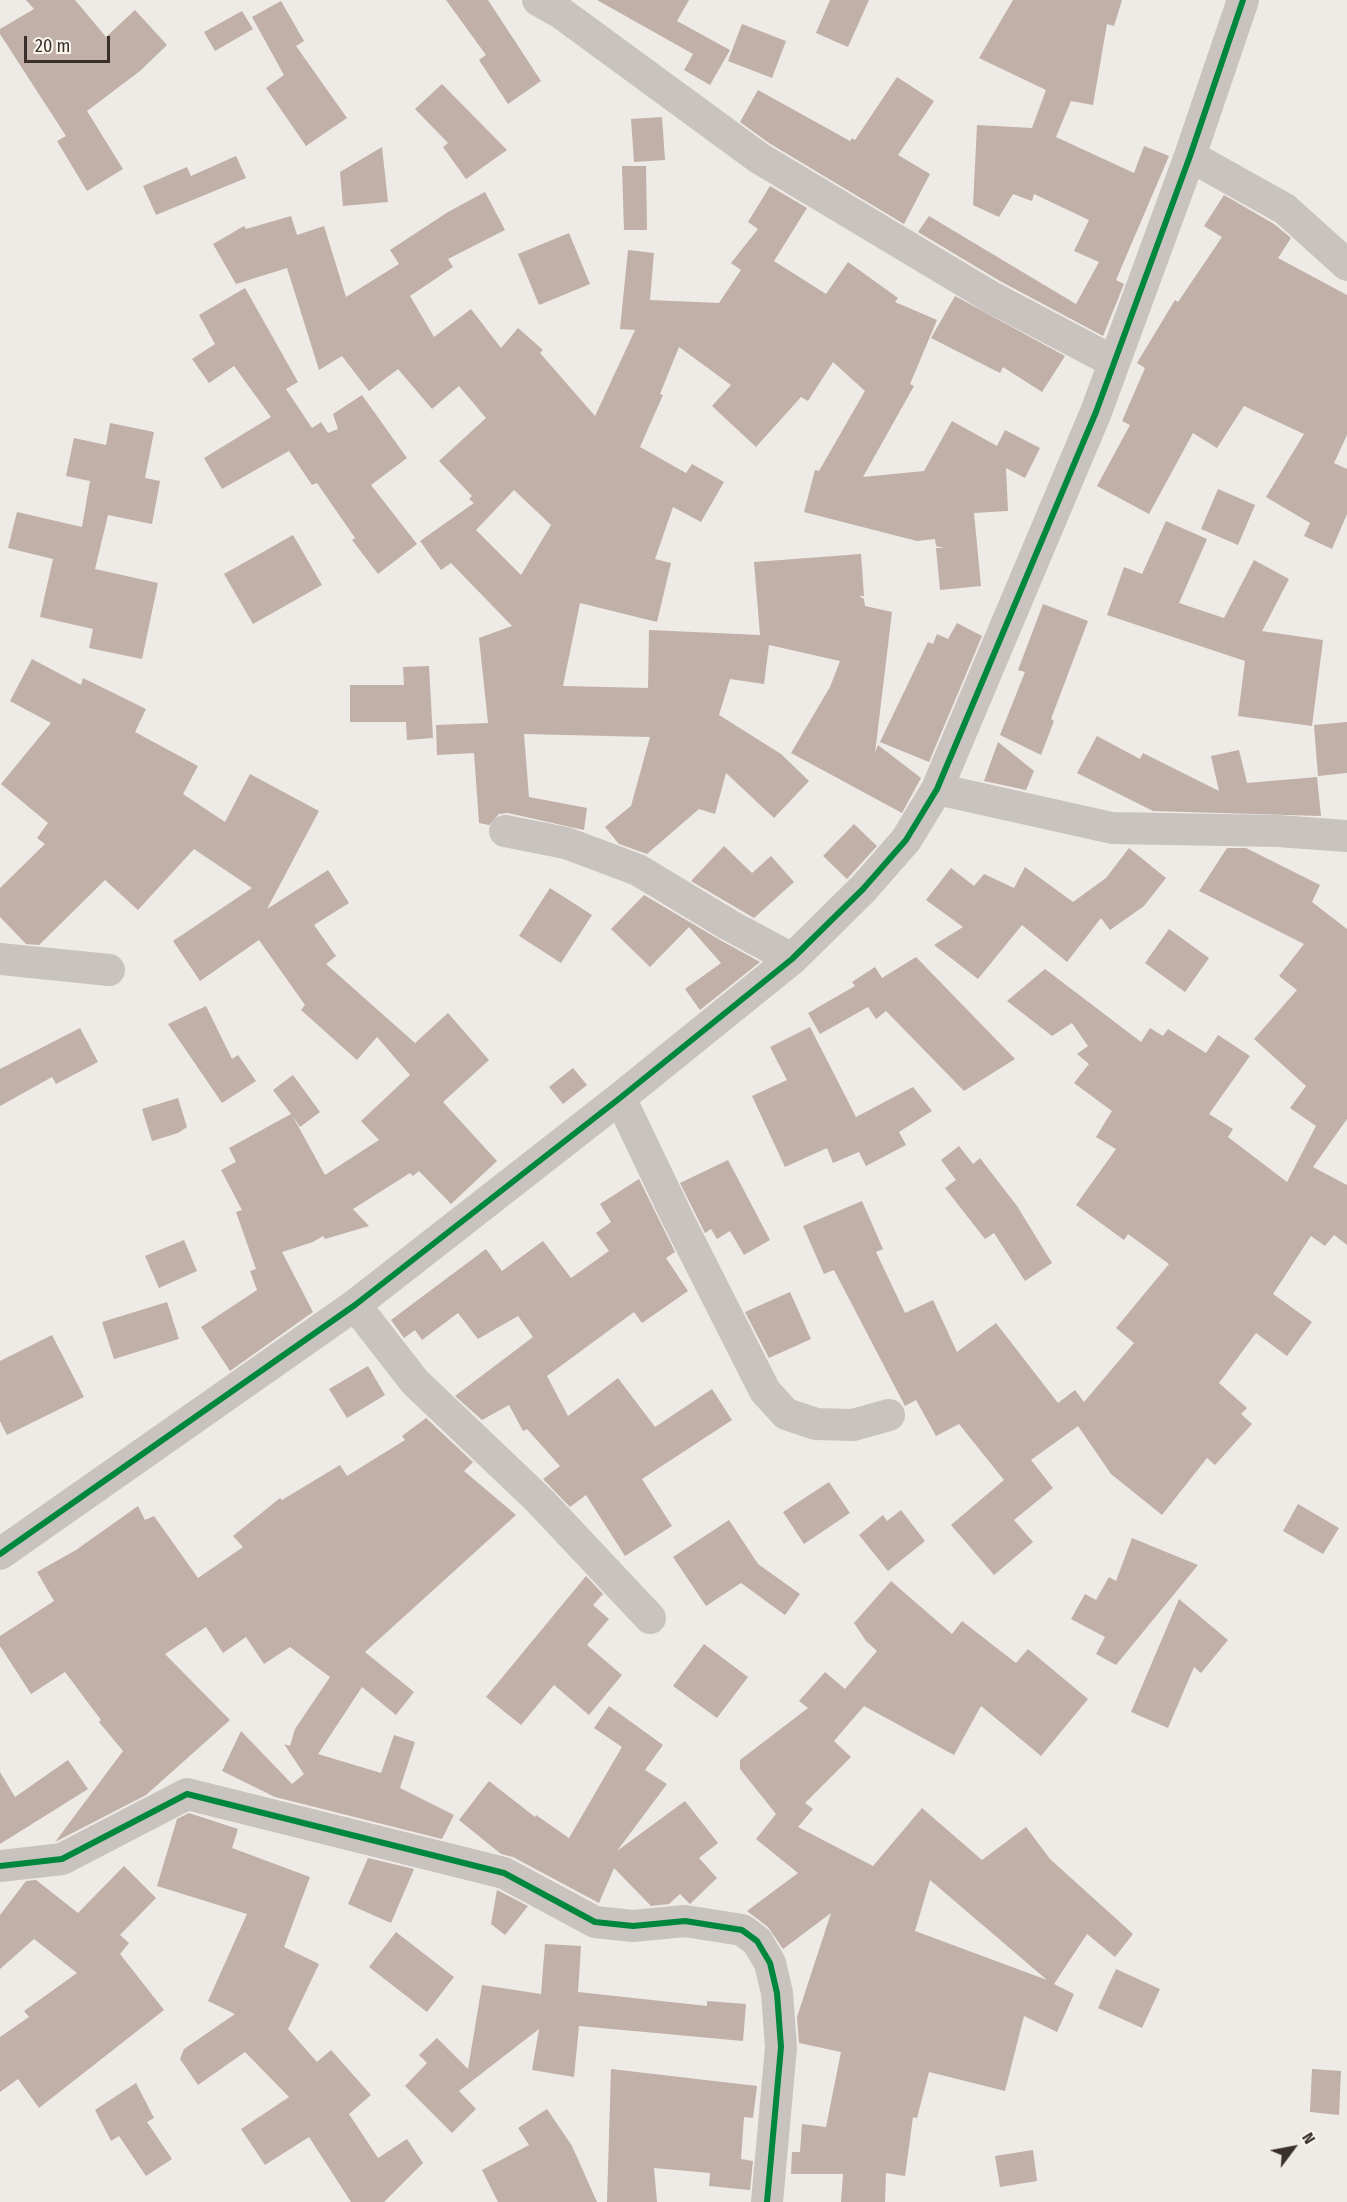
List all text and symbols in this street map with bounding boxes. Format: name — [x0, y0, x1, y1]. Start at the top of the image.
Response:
scale bar — [27, 24, 112, 62]
text: 20 m — [35, 35, 70, 57]
north arrow — [1263, 2118, 1323, 2178]
text: N — [1298, 2129, 1319, 2147]

